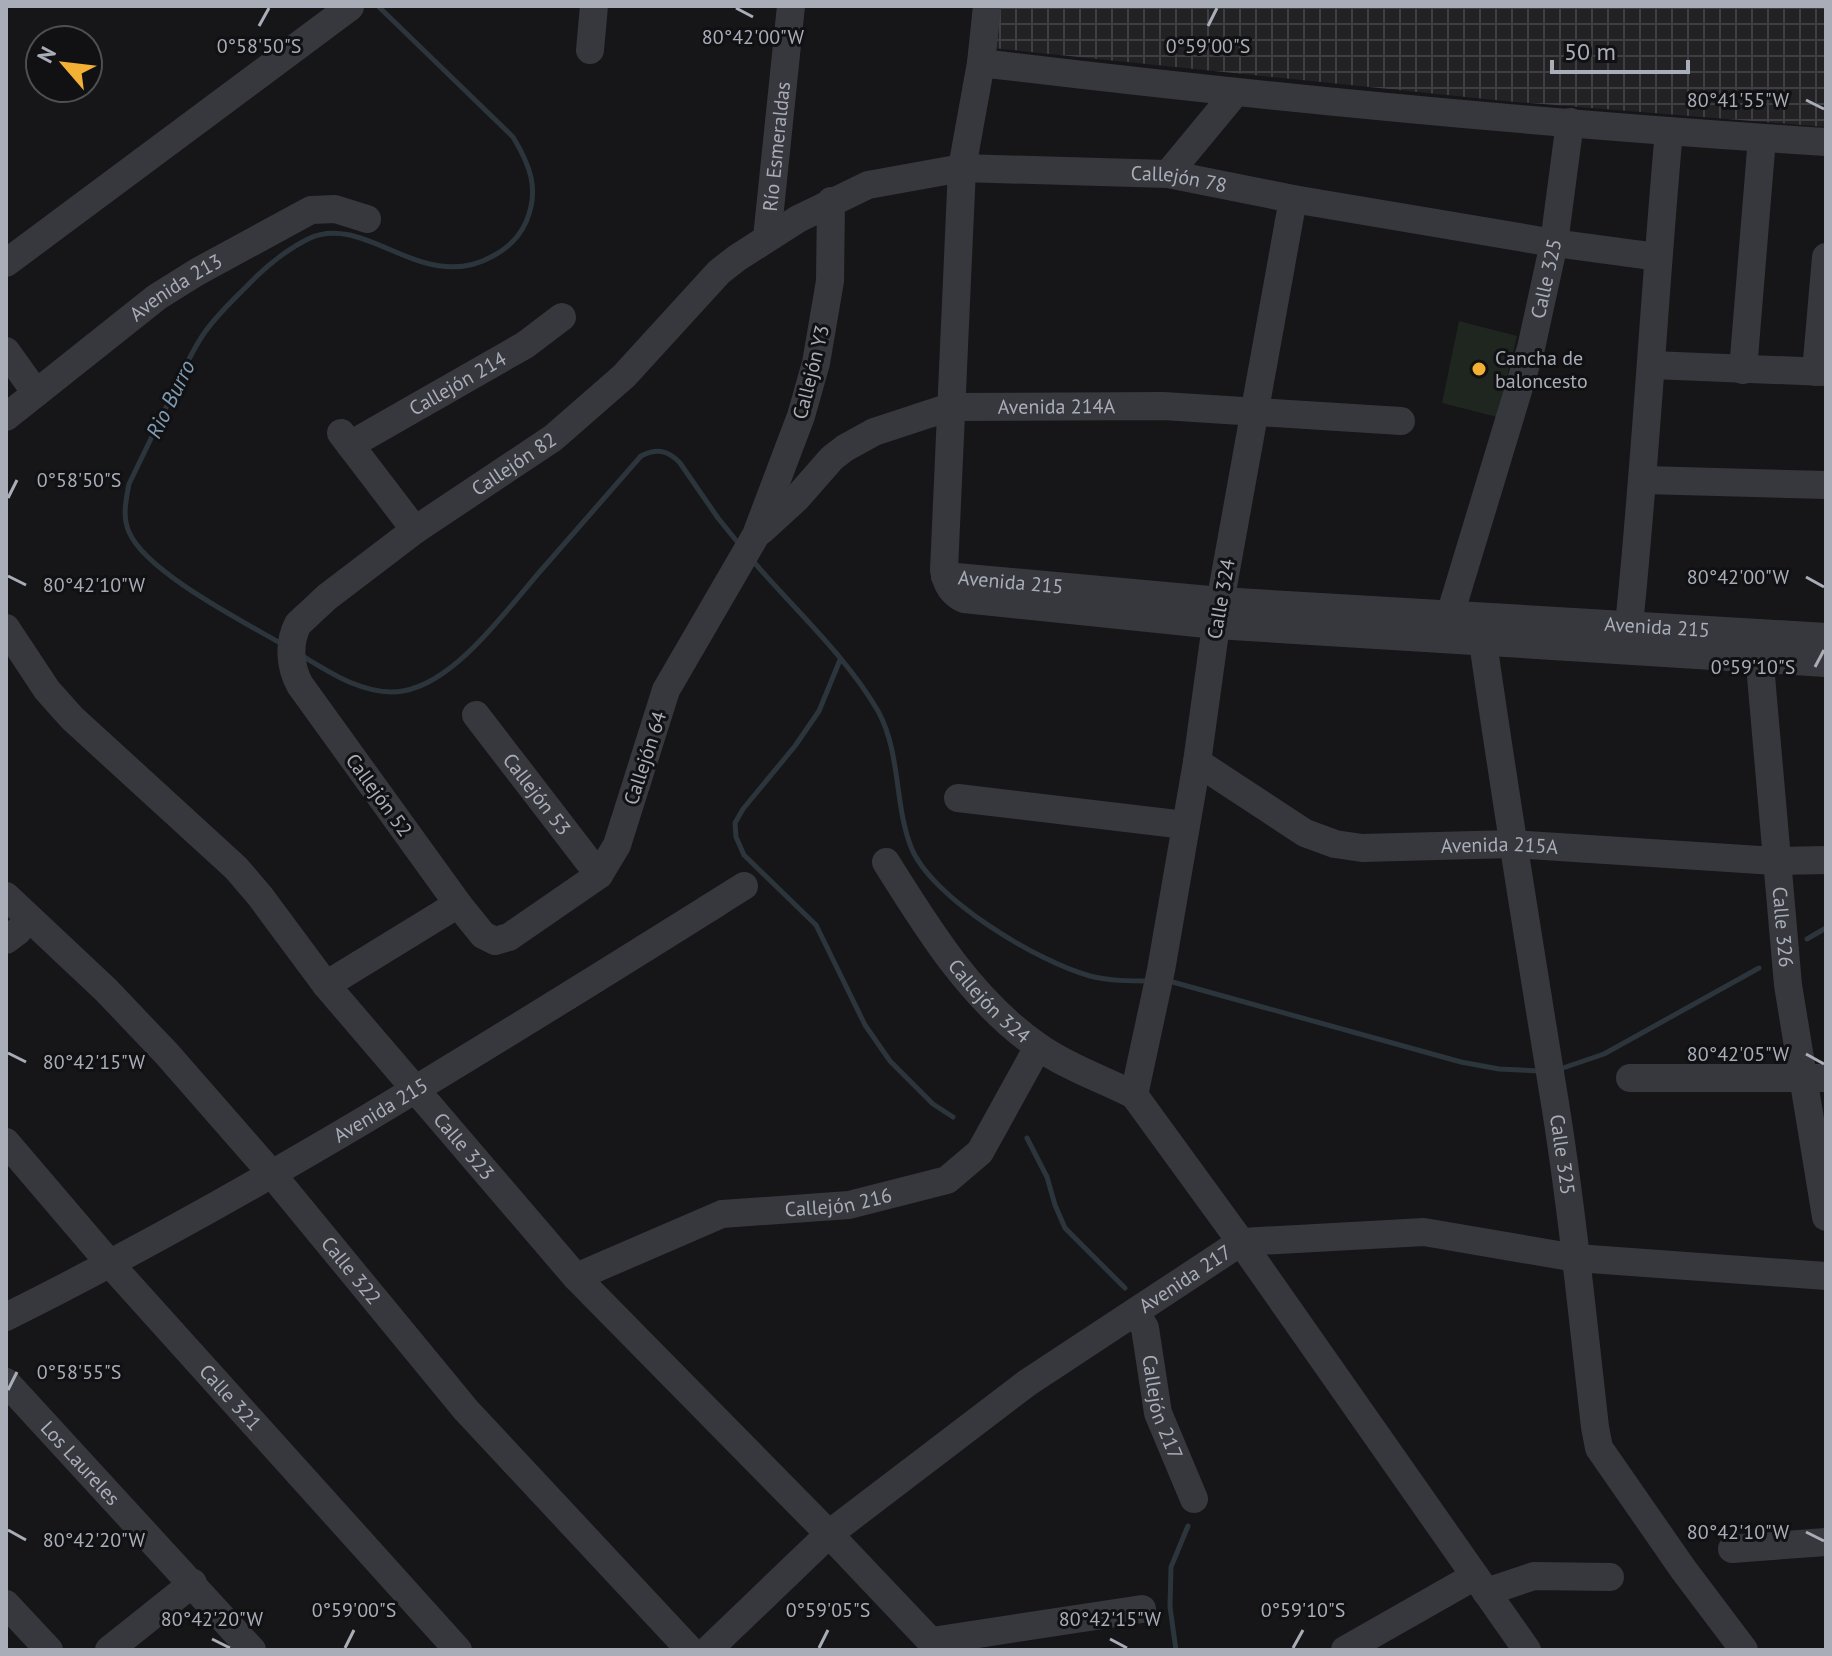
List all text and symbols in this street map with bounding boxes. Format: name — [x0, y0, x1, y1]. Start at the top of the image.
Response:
north arrow — [24, 24, 104, 104]
text: 80°42'00"W — [702, 24, 805, 50]
scale bar — [1552, 24, 1688, 74]
text: 0°58'50"S — [217, 33, 301, 59]
text: 0°59'00"S — [1166, 33, 1250, 59]
text: 50 m — [1564, 36, 1616, 67]
text: N — [31, 42, 62, 68]
street label: Río Esmeraldas — [757, 80, 796, 213]
text: 80°41'55"W — [1687, 87, 1790, 113]
street label: Callejón 78 — [1130, 160, 1229, 198]
street label: Calle 325 — [1525, 236, 1568, 321]
street label: Avenida 213 — [124, 248, 227, 327]
street label: Callejón Y3 — [787, 322, 835, 422]
street label: Callejón 214 — [404, 345, 511, 422]
place label: Cancha de baloncesto — [1495, 345, 1588, 394]
water label: Rio Burro — [139, 355, 201, 443]
marker: Cancha de baloncesto — [1470, 360, 1488, 378]
street label: Avenida 214A — [998, 393, 1116, 420]
street label: Callejón 82 — [466, 426, 562, 502]
text: 0°58'50"S — [37, 467, 121, 493]
street label: Calle 324 — [1201, 557, 1241, 641]
street label: Avenida 215 — [957, 564, 1065, 600]
text: 80°42'00"W — [1687, 564, 1790, 590]
text: 80°42'10"W — [43, 572, 146, 598]
street label: Avenida 215 — [1604, 611, 1711, 643]
text: 0°59'10"S — [1711, 654, 1795, 680]
street label: Callejón 64 — [618, 708, 672, 808]
street label: Callejón 52 — [340, 748, 418, 842]
street label: Callejón 53 — [497, 748, 577, 841]
street label: Avenida 215A — [1440, 831, 1559, 860]
street label: Calle 326 — [1766, 885, 1799, 968]
street label: Callejón 324 — [942, 954, 1036, 1049]
text: 80°42'05"W — [1687, 1041, 1790, 1067]
text: 80°42'15"W — [43, 1049, 146, 1075]
street label: Avenida 215 — [329, 1072, 433, 1148]
street label: Calle 323 — [428, 1107, 500, 1185]
street label: Calle 325 — [1544, 1112, 1581, 1196]
street label: Callejón 216 — [784, 1182, 895, 1223]
street label: Calle 322 — [315, 1231, 387, 1310]
street label: Avenida 217 — [1134, 1239, 1236, 1319]
street label: Callejón 217 — [1136, 1353, 1189, 1463]
text: 0°58'55"S — [37, 1359, 121, 1385]
street label: Calle 321 — [194, 1359, 267, 1436]
street label: Los Laureles — [35, 1415, 126, 1511]
text: 80°42'10"W — [1687, 1519, 1790, 1545]
text: 80°42'20"W — [43, 1527, 146, 1553]
text: 0°59'00"S — [312, 1597, 396, 1623]
text: 0°59'05"S — [786, 1597, 870, 1623]
text: 0°59'10"S — [1261, 1597, 1345, 1623]
text: 80°42'20"W — [161, 1606, 264, 1632]
text: 80°42'15"W — [1059, 1606, 1162, 1632]

